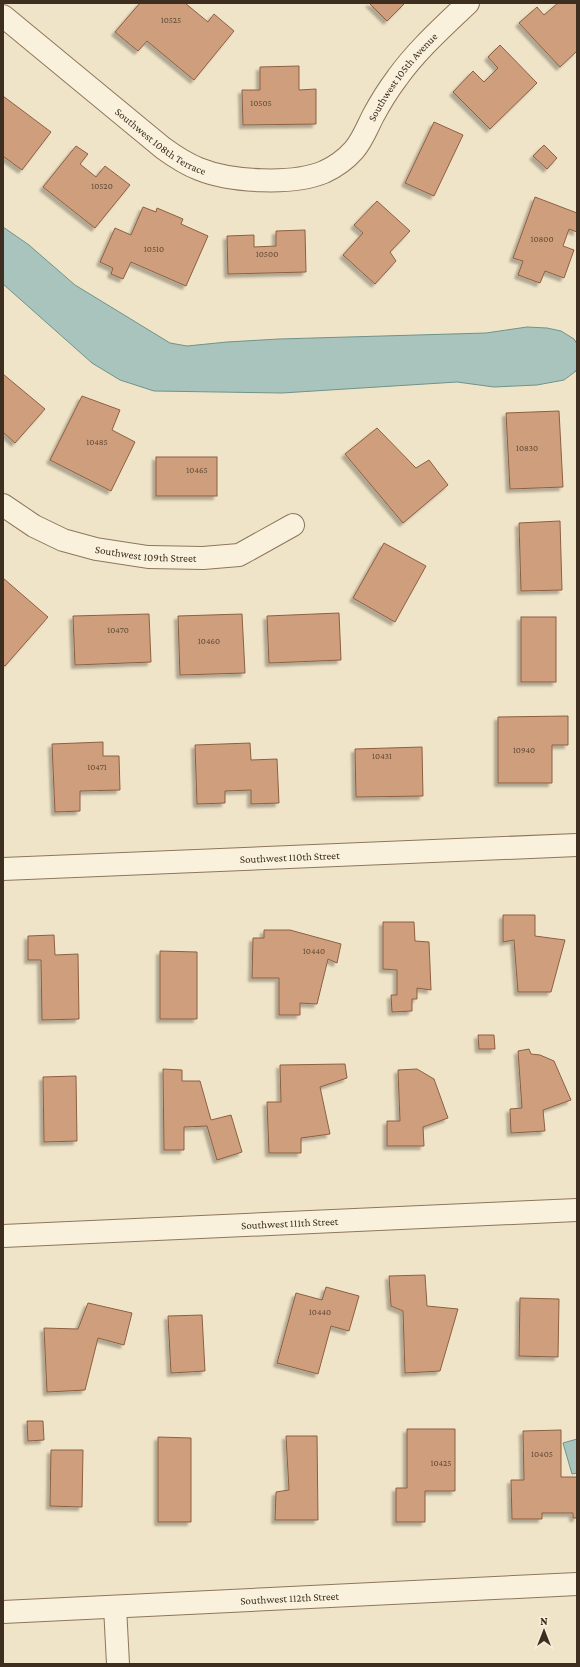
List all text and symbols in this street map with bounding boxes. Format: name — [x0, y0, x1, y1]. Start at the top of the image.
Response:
house number: 10525 — [161, 15, 181, 25]
street label: Southwest 105th Avenue — [365, 30, 440, 123]
house number: 10505 — [250, 98, 272, 108]
street label: Southwest 108th Terrace — [113, 105, 208, 177]
house number: 10520 — [91, 181, 113, 191]
house number: 10800 — [530, 234, 554, 244]
house number: 10510 — [144, 244, 164, 254]
house number: 10500 — [256, 249, 278, 259]
house number: 10485 — [86, 437, 108, 447]
house number: 10830 — [516, 443, 538, 453]
house number: 10465 — [186, 465, 208, 475]
street label: Southwest 109th Street — [94, 543, 197, 564]
house number: 10470 — [107, 625, 129, 635]
house number: 10460 — [198, 636, 220, 646]
house number: 10940 — [513, 745, 535, 755]
house number: 10431 — [372, 751, 392, 761]
house number: 10471 — [87, 762, 107, 772]
street label: Southwest 110th Street — [240, 849, 340, 865]
house number: 10440 — [303, 946, 325, 956]
street label: Southwest 111th Street — [241, 1215, 339, 1231]
house number: 10440 — [309, 1307, 331, 1317]
house number: 10405 — [531, 1449, 553, 1459]
house number: 10425 — [430, 1458, 452, 1468]
street label: Southwest 112th Street — [240, 1590, 340, 1606]
north arrow — [524, 1611, 564, 1651]
text: N — [540, 1615, 548, 1627]

